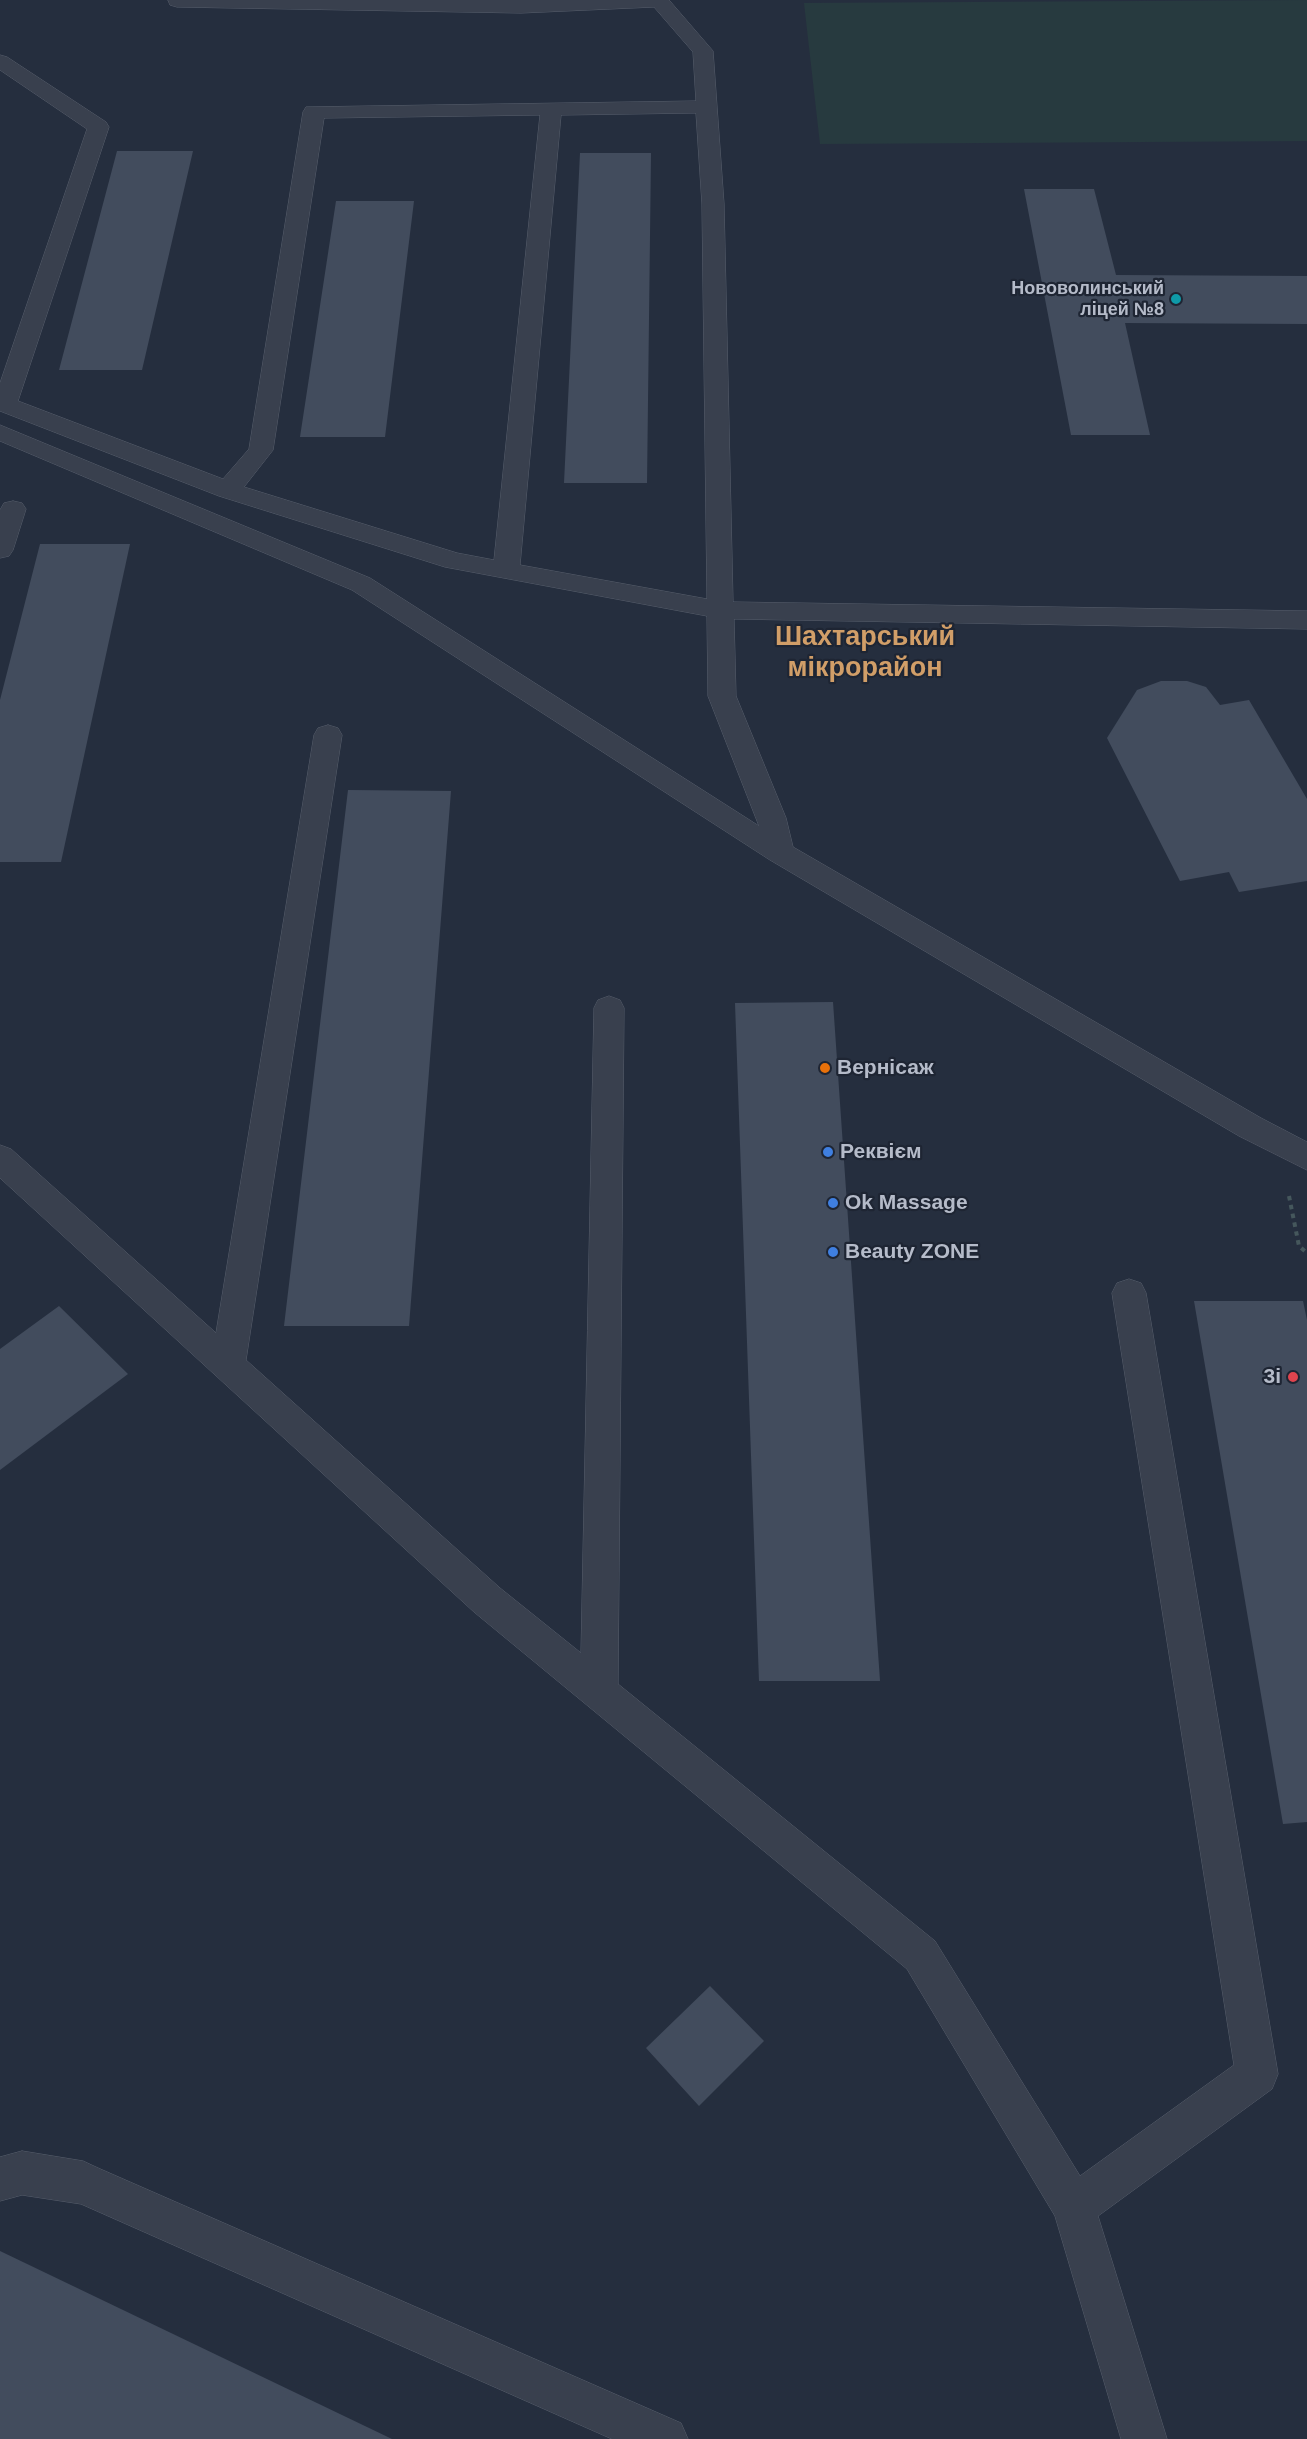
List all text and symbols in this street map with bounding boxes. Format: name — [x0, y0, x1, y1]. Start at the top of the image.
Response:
place label: Нововолинський ліцей №8 — [1011, 278, 1164, 320]
marker: Нововолинський ліцей №8 — [1169, 292, 1183, 306]
district label: Шахтарський мікрорайон — [775, 622, 955, 685]
place label: Вернісаж — [837, 1055, 934, 1081]
marker: Вернісаж — [818, 1061, 832, 1075]
place label: Реквієм — [840, 1139, 922, 1165]
marker: Реквієм — [821, 1145, 835, 1159]
place label: Ok Massage — [845, 1190, 968, 1216]
marker: Ok Massage — [826, 1196, 840, 1210]
place label: Beauty ZONE — [845, 1239, 979, 1265]
marker: Beauty ZONE — [826, 1245, 840, 1259]
place label: 3і — [1263, 1364, 1281, 1390]
marker: 3і — [1286, 1370, 1300, 1384]

